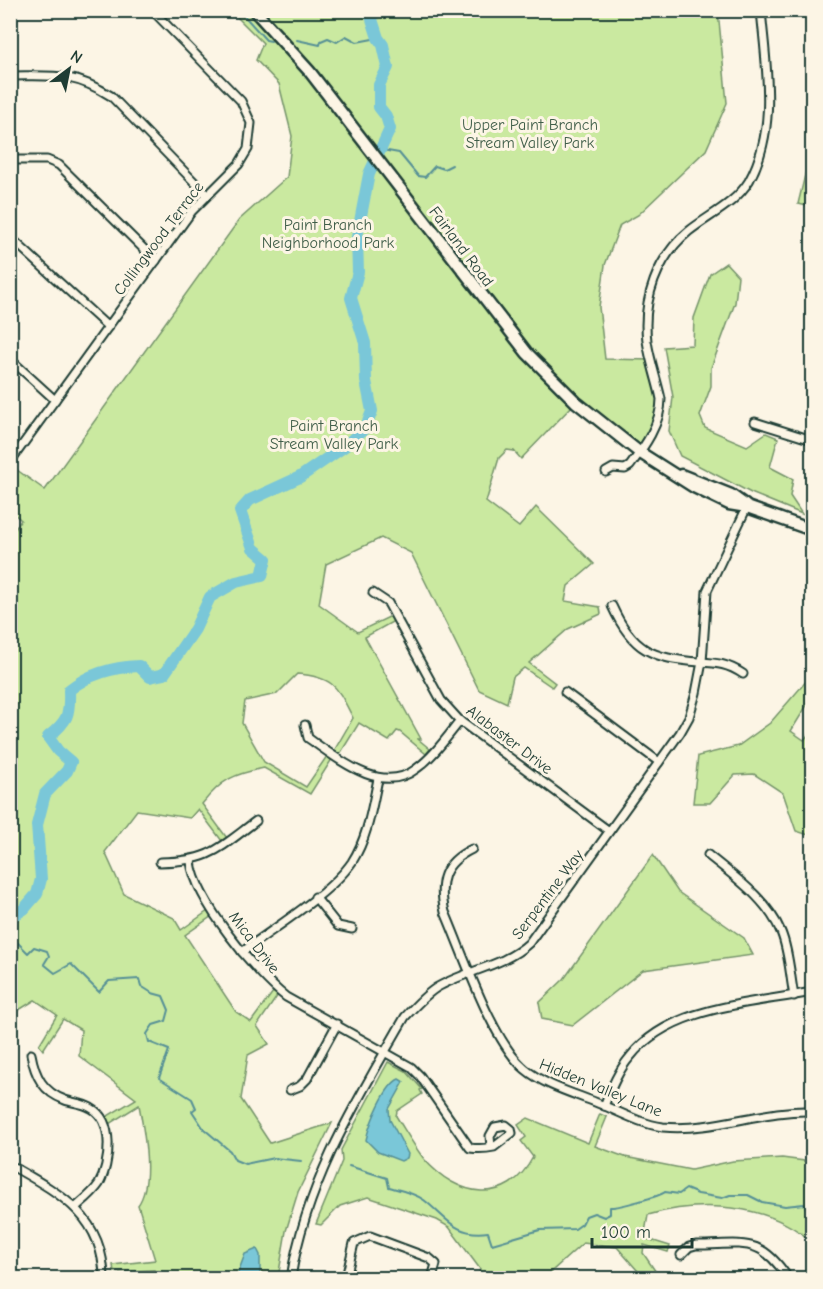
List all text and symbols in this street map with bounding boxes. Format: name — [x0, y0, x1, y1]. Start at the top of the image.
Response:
north arrow — [39, 39, 99, 99]
text: N — [67, 47, 86, 68]
park label: Upper Paint Branch Stream Valley Park — [462, 116, 598, 152]
street label: Collingwood Terrace — [110, 178, 207, 299]
street label: Fairland Road — [425, 203, 497, 290]
park label: Paint Branch Neighborhood Park — [262, 216, 395, 252]
park label: Paint Branch Stream Valley Park — [270, 417, 398, 453]
street label: Alabaster Drive — [463, 702, 556, 778]
street label: Serpentine Way — [508, 846, 588, 943]
street label: Mica Drive — [225, 908, 283, 977]
street label: Hidden Valley Lane — [537, 1055, 665, 1121]
scale bar — [592, 1211, 692, 1249]
text: 100 m — [601, 1222, 651, 1243]

